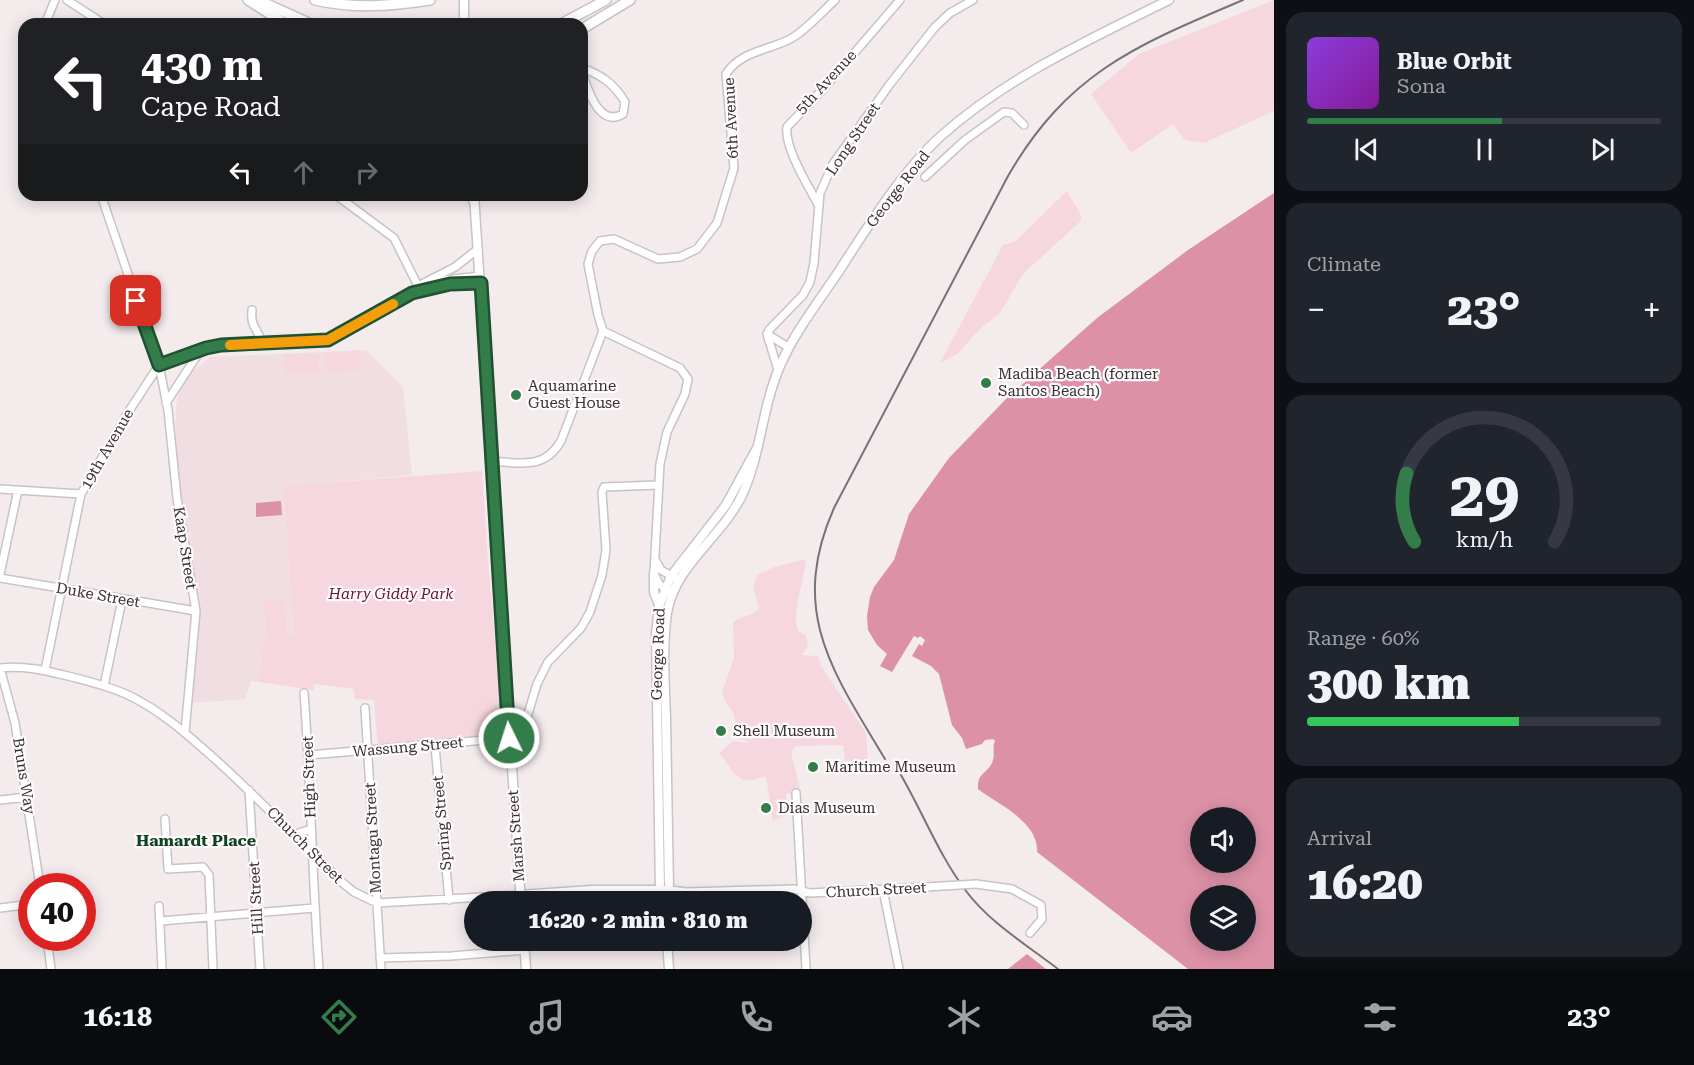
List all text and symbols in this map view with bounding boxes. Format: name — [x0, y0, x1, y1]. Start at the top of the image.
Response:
text: 430 m — [141, 41, 263, 90]
icon: left — [42, 42, 120, 120]
street label: 5th Avenue — [792, 46, 860, 118]
text: Blue Orbit — [1397, 49, 1512, 74]
text: Sona — [1397, 74, 1446, 98]
street label: 6th Avenue — [720, 77, 742, 159]
text: Cape Road — [141, 91, 281, 123]
street label: Long Street — [822, 99, 884, 179]
icon: previous — [1350, 133, 1383, 166]
icon: pause — [1468, 133, 1501, 166]
icon: next — [1586, 133, 1619, 166]
street label: George Road — [862, 147, 934, 231]
icon: left — [224, 156, 257, 189]
icon: ahead — [287, 156, 320, 189]
icon: right — [350, 156, 383, 189]
text: Climate — [1307, 252, 1381, 276]
pin — [110, 275, 161, 326]
text: 23° — [1448, 283, 1521, 336]
icon: arrive — [119, 284, 152, 317]
text: − — [1307, 290, 1325, 329]
text: + — [1643, 290, 1661, 329]
place label: Madiba Beach (former Santos Beach) — [998, 365, 1158, 400]
marker: Madiba Beach (former Santos Beach) — [979, 376, 993, 390]
place label: Aquamarine Guest House — [528, 377, 620, 412]
marker: Aquamarine Guest House — [509, 388, 523, 402]
street label: 19th Avenue — [77, 406, 137, 492]
text: 29 — [1449, 458, 1519, 531]
street label: Kaap Street — [170, 505, 200, 591]
text: km/h — [1455, 527, 1513, 552]
street label: Duke Street — [55, 579, 142, 611]
park label: Harry Giddy Park — [328, 585, 454, 603]
street label: George Road — [647, 607, 669, 701]
text: Range · 60% — [1307, 626, 1419, 650]
text: 300 km — [1307, 657, 1470, 710]
position arrow — [477, 706, 541, 770]
place label: Shell Museum — [733, 722, 835, 740]
marker: Shell Museum — [714, 724, 728, 738]
street label: Wassung Street — [352, 733, 465, 761]
street label: High Street — [299, 735, 319, 818]
street label: Bruns Way — [9, 736, 39, 816]
place label: Maritime Museum — [825, 758, 957, 776]
marker: Maritime Museum — [806, 760, 820, 774]
street label: Spring Street — [429, 774, 455, 871]
street label: Montagu Street — [361, 782, 385, 894]
street label: Marsh Street — [504, 789, 528, 883]
place label: Dias Museum — [778, 799, 876, 817]
marker: Dias Museum — [759, 801, 773, 815]
street label: Church Street — [263, 803, 347, 887]
map controls — [1190, 807, 1256, 951]
button: sound — [1190, 807, 1256, 873]
text: Arrival — [1307, 826, 1372, 850]
district label: Hamardt Place — [136, 831, 256, 850]
text: 16:20 — [1307, 857, 1423, 910]
street label: Hill Street — [245, 860, 267, 935]
speed limit sign: 40 — [18, 873, 96, 951]
street label: Church Street — [825, 878, 927, 902]
button: layers — [1190, 885, 1256, 951]
text: 16:20 · 2 min · 810 m — [528, 908, 748, 933]
icon: directions — [318, 996, 360, 1038]
icon: music — [526, 996, 568, 1038]
icon: phone — [735, 996, 777, 1038]
icon: climate — [943, 996, 985, 1038]
icon: car — [1151, 996, 1193, 1038]
icon: filters — [1359, 996, 1401, 1038]
text: 16:18 — [83, 1001, 152, 1033]
text: 23° — [1567, 1001, 1611, 1033]

